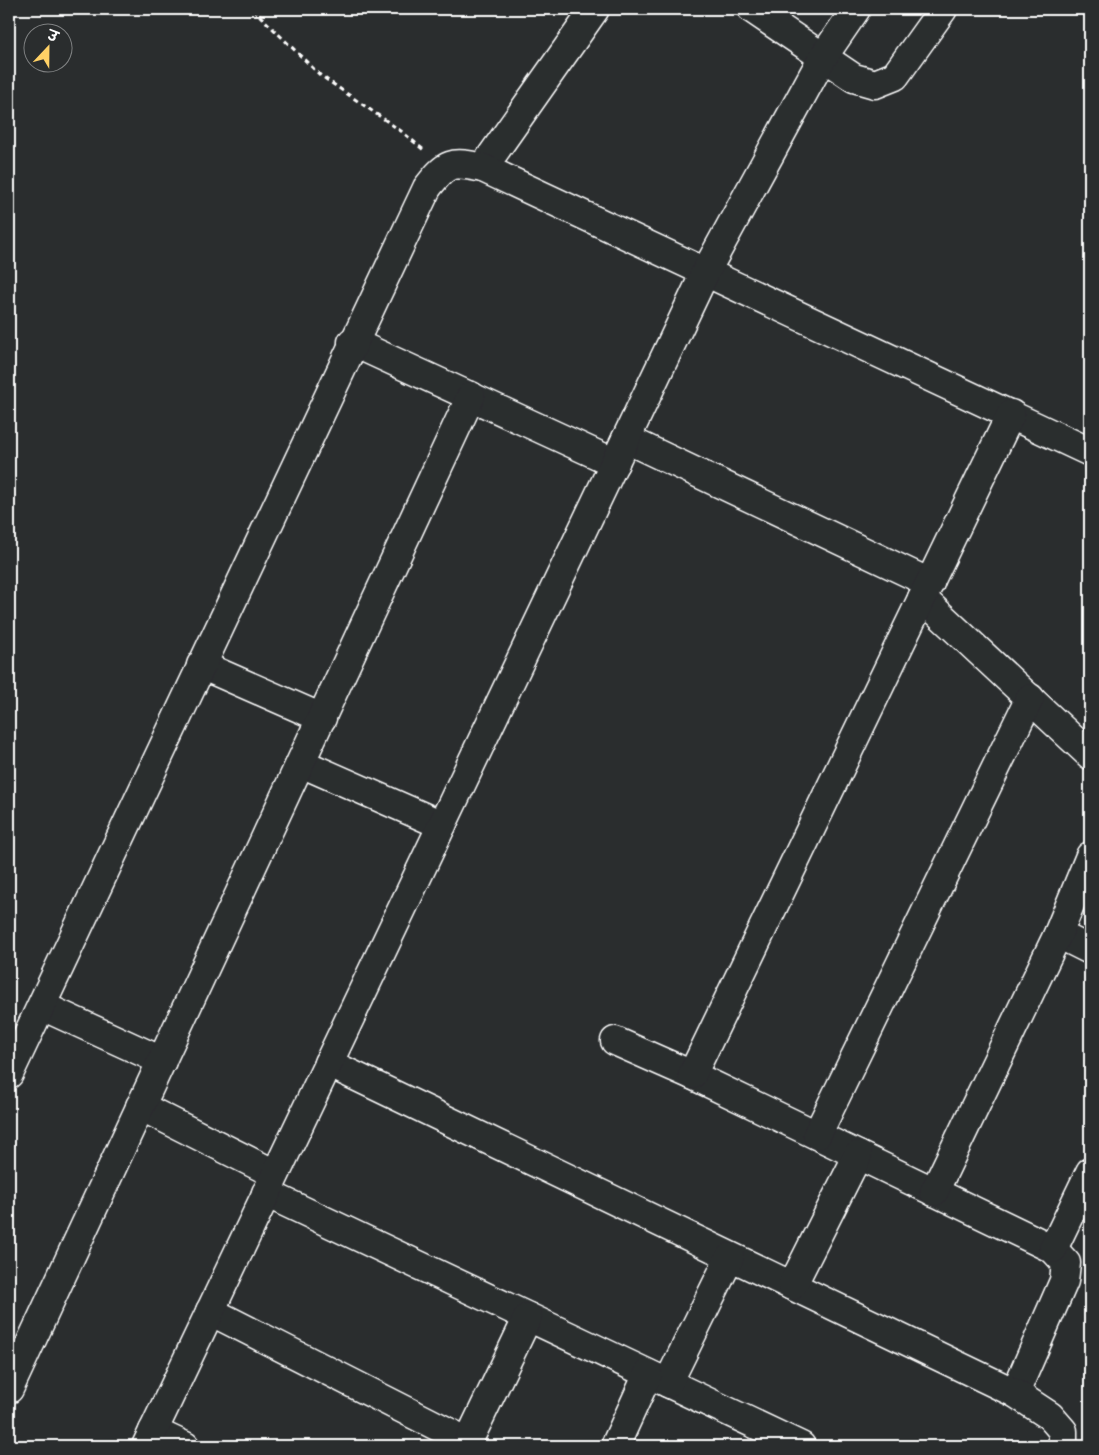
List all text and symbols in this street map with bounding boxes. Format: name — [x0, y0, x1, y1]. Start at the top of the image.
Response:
north arrow — [22, 22, 72, 72]
text: उ — [42, 25, 62, 49]

